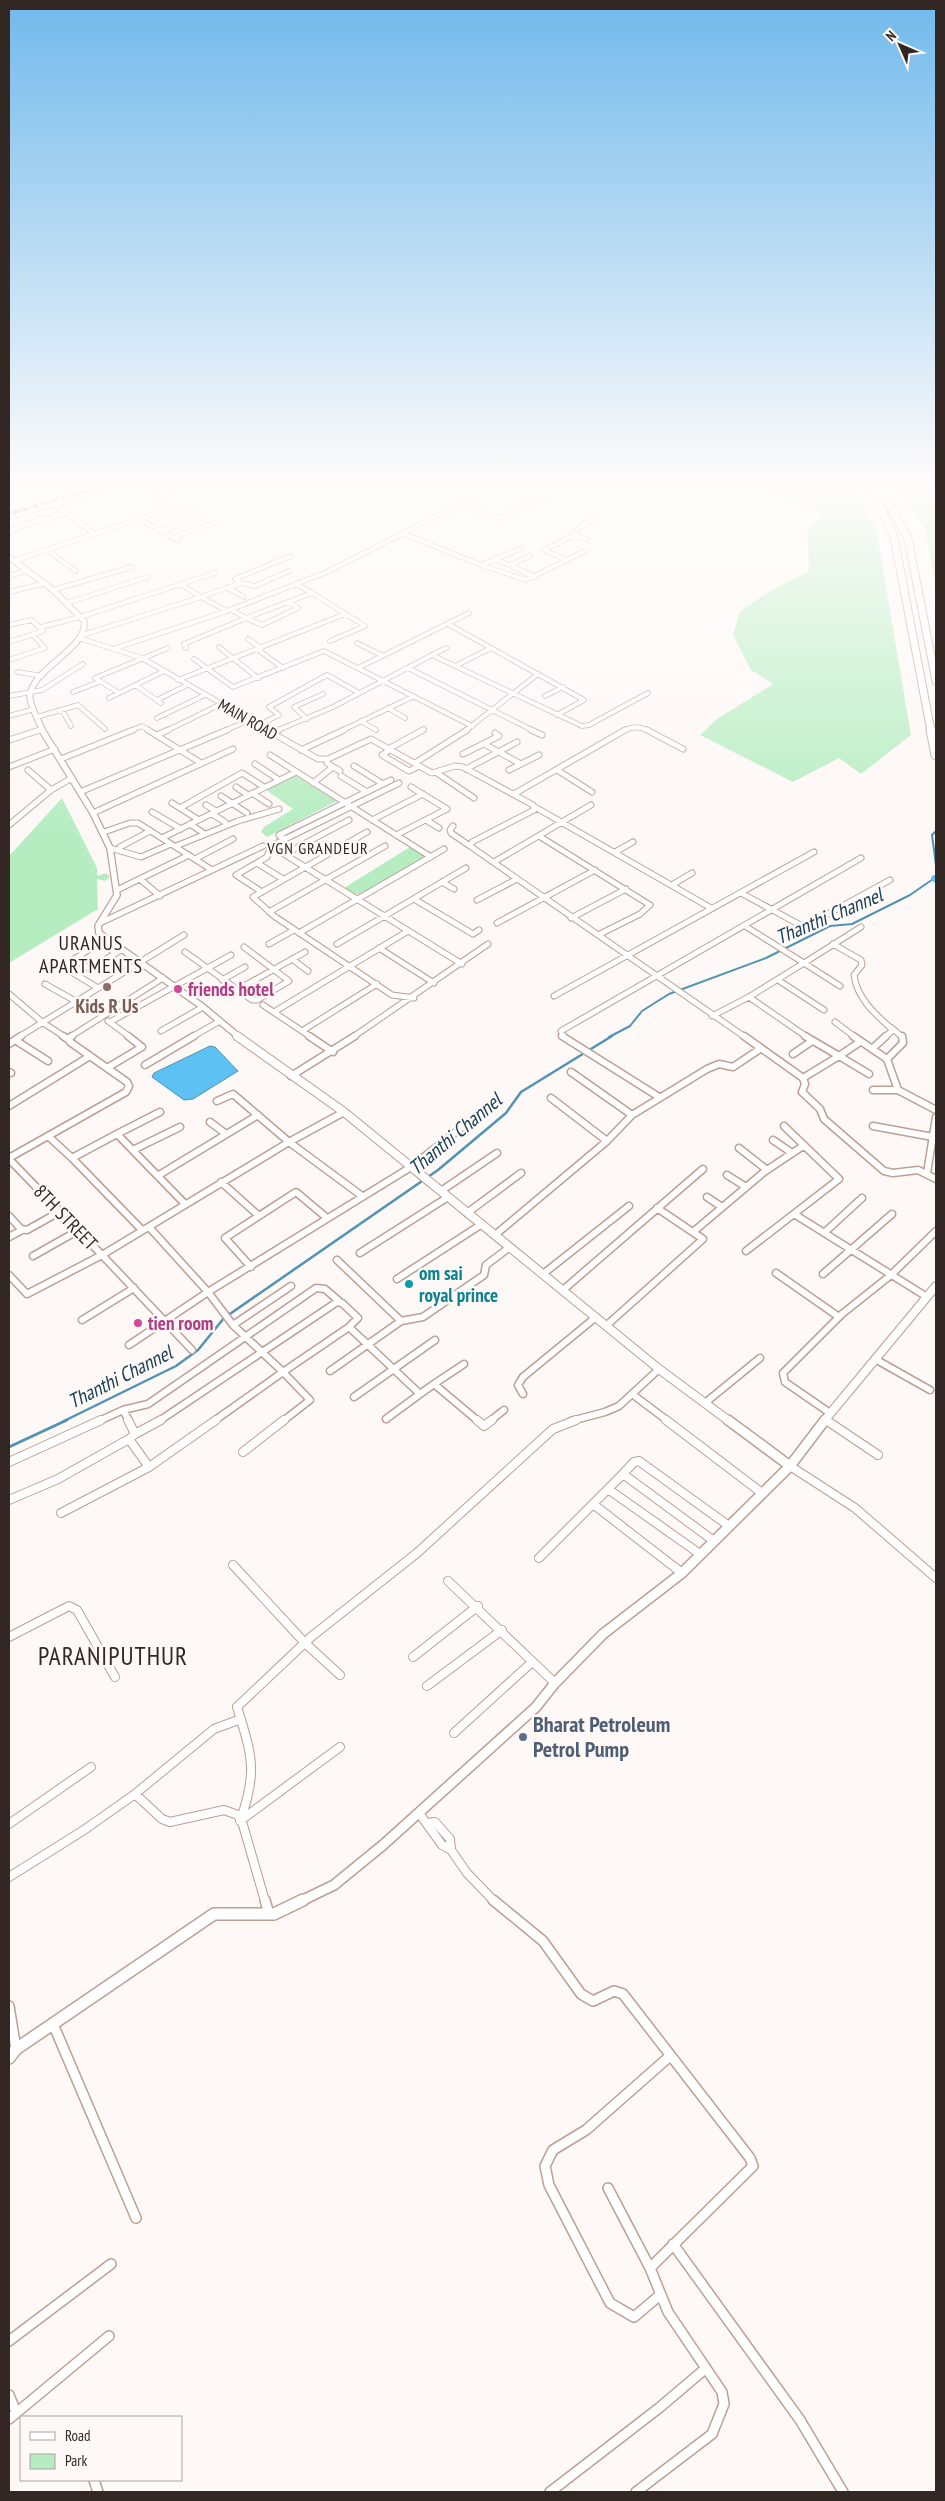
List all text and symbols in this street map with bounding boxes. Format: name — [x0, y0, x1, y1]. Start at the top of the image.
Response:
north arrow — [875, 20, 925, 70]
text: N — [882, 27, 900, 45]
street label: MAIN ROAD — [215, 694, 281, 744]
district label: VGN GRANDEUR — [266, 838, 369, 858]
water label: Thanthi Channel — [772, 881, 889, 950]
district label: URANUS APARTMENTS — [39, 930, 143, 979]
place label: friends hotel — [188, 977, 274, 1001]
marker: Kids R Us — [101, 981, 113, 993]
marker: friends hotel — [172, 983, 184, 995]
place label: Kids R Us — [75, 994, 139, 1018]
water label: Thanthi Channel — [403, 1086, 509, 1181]
street label: 8TH STREET — [29, 1179, 103, 1255]
place label: om sai royal prince — [419, 1261, 498, 1307]
marker: om sai royal prince — [403, 1278, 415, 1290]
place label: tien room — [148, 1311, 213, 1335]
marker: tien room — [132, 1317, 144, 1329]
water label: Thanthi Channel — [63, 1339, 179, 1414]
district label: PARANIPUTHUR — [38, 1640, 188, 1672]
place label: Bharat Petroleum Petrol Pump — [533, 1710, 670, 1763]
marker: Bharat Petroleum Petrol Pump — [517, 1731, 529, 1743]
legend — [20, 2416, 182, 2481]
text: Road — [65, 2426, 91, 2445]
text: Park — [65, 2451, 87, 2470]

